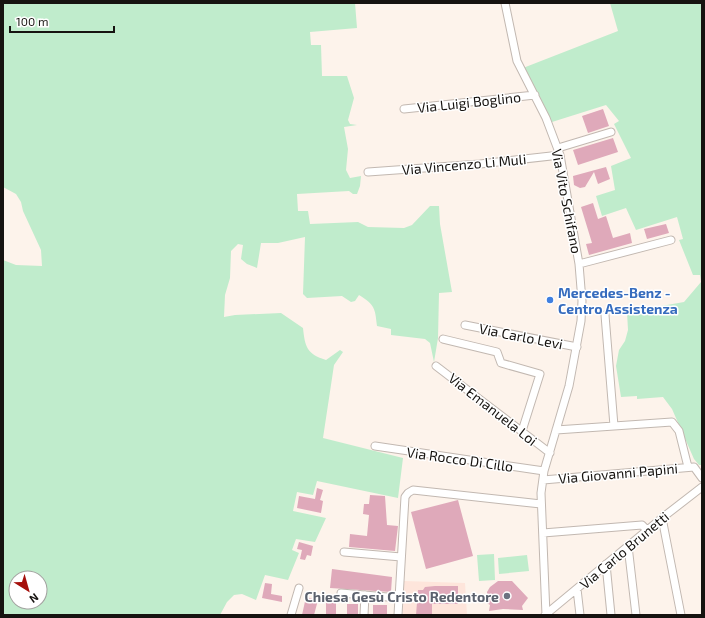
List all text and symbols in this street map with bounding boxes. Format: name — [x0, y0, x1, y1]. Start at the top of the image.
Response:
scale bar — [10, 8, 114, 34]
text: 100 m — [16, 14, 48, 28]
street label: Via Luigi Boglino — [416, 88, 522, 116]
street label: Via Vito Schifano — [549, 147, 585, 255]
street label: Via Vincenzo Li Muli — [401, 150, 527, 178]
place label: Mercedes-Benz - Centro Assistenza — [558, 284, 678, 317]
marker: Mercedes-Benz - Centro Assistenza — [545, 295, 555, 305]
street label: Via Carlo Levi — [478, 320, 564, 352]
street label: Via Emanuela Loi — [445, 369, 541, 449]
street label: Via Rocco Di Cillo — [406, 443, 514, 475]
street label: Via Giovanni Papini — [558, 459, 678, 487]
street label: Via Carlo Brunetti — [576, 508, 672, 592]
north arrow — [8, 570, 48, 610]
place label: Chiesa Gesù Cristo Redentore — [305, 588, 499, 605]
text: N — [27, 591, 41, 606]
marker: Chiesa Gesù Cristo Redentore — [502, 591, 512, 601]

